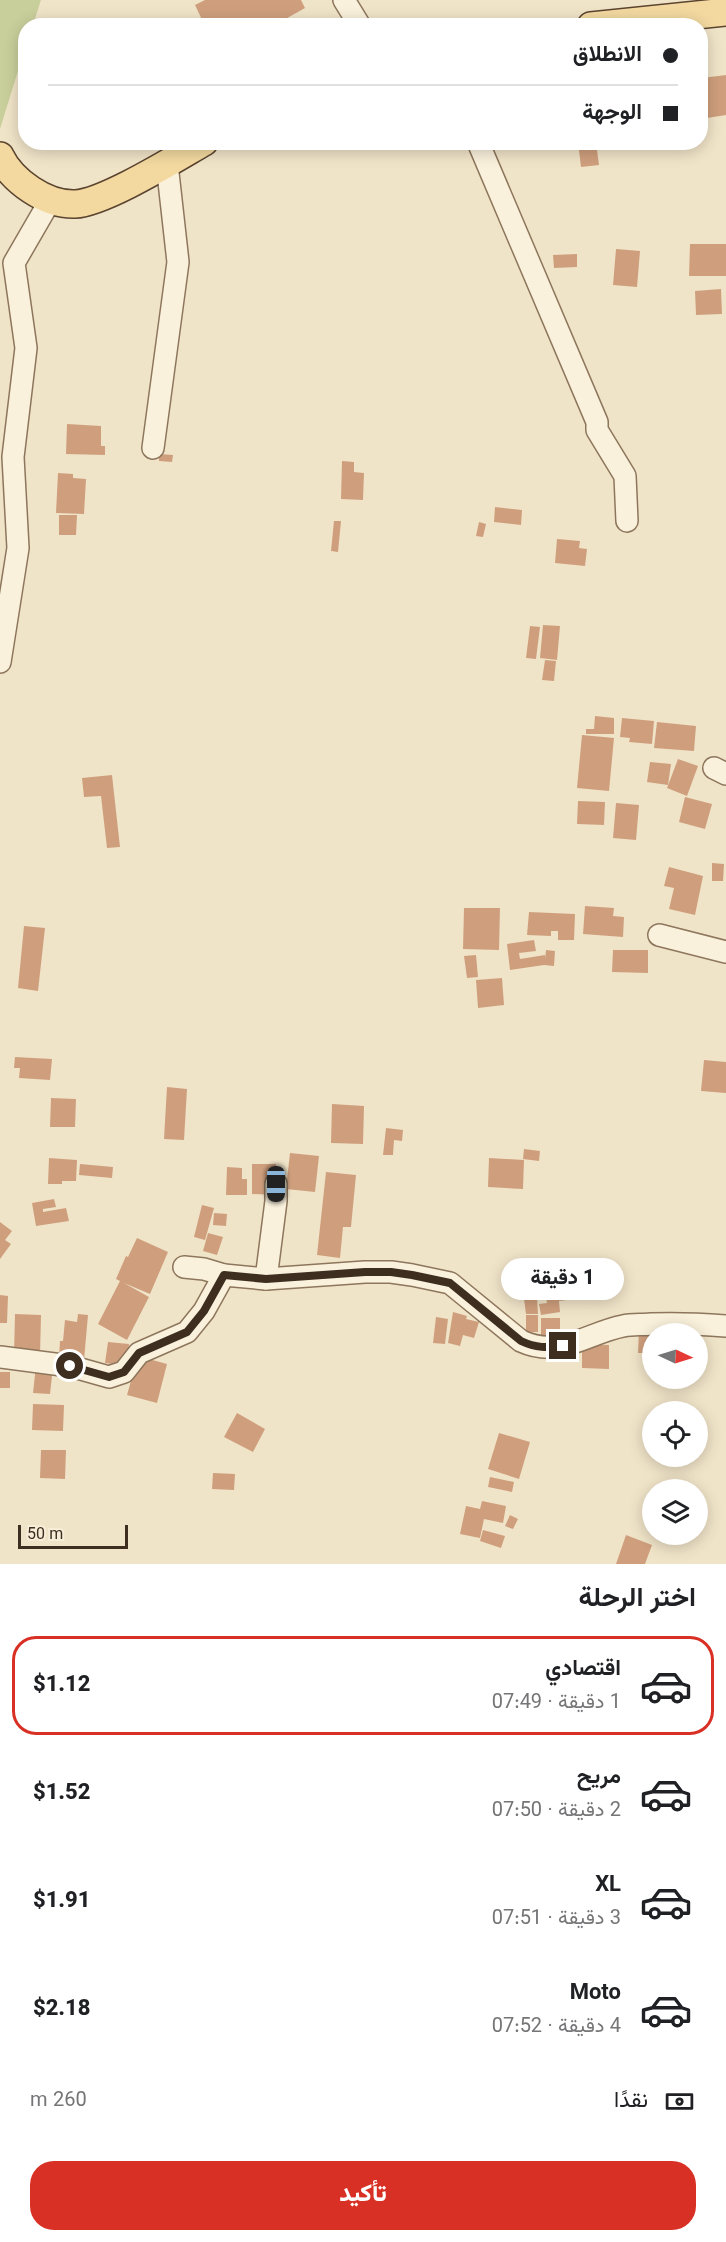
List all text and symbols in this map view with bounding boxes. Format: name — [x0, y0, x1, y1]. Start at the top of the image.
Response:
text: الانطلاق — [573, 38, 642, 73]
text: الوجهة — [582, 96, 642, 131]
car — [267, 1166, 285, 1202]
callout: 1 دقيقة — [502, 1259, 624, 1301]
text: 1 دقيقة — [531, 1263, 594, 1295]
north arrow — [642, 1323, 708, 1389]
map controls — [642, 1323, 708, 1545]
route end — [549, 1332, 576, 1359]
route start — [56, 1352, 83, 1379]
button: locate — [642, 1401, 708, 1467]
button: layers — [642, 1479, 708, 1545]
scale bar — [18, 1522, 128, 1550]
text: 50 m — [27, 1523, 63, 1548]
text: اختر الرحلة — [578, 1578, 696, 1621]
text: اقتصادي — [545, 1652, 621, 1687]
icon: car — [639, 1659, 693, 1713]
text: $1.12 — [33, 1668, 90, 1703]
text: 1 دقيقة · 07:49 — [492, 1687, 621, 1719]
text: مريح — [577, 1760, 621, 1795]
icon: car — [639, 1767, 693, 1821]
text: $1.52 — [33, 1776, 90, 1811]
text: 2 دقيقة · 07:50 — [492, 1795, 621, 1827]
text: XL — [595, 1868, 621, 1903]
icon: car — [639, 1875, 693, 1929]
text: $1.91 — [33, 1884, 90, 1919]
text: 3 دقيقة · 07:51 — [492, 1903, 621, 1935]
text: Moto — [570, 1976, 621, 2011]
icon: car — [639, 1983, 693, 2037]
text: $2.18 — [33, 1992, 90, 2027]
text: 4 دقيقة · 07:52 — [492, 2011, 621, 2043]
text: نقدًا — [614, 2084, 648, 2119]
text: 260 m — [30, 2085, 87, 2117]
icon: cash — [663, 2085, 696, 2118]
button: تأكيد — [30, 2161, 696, 2230]

